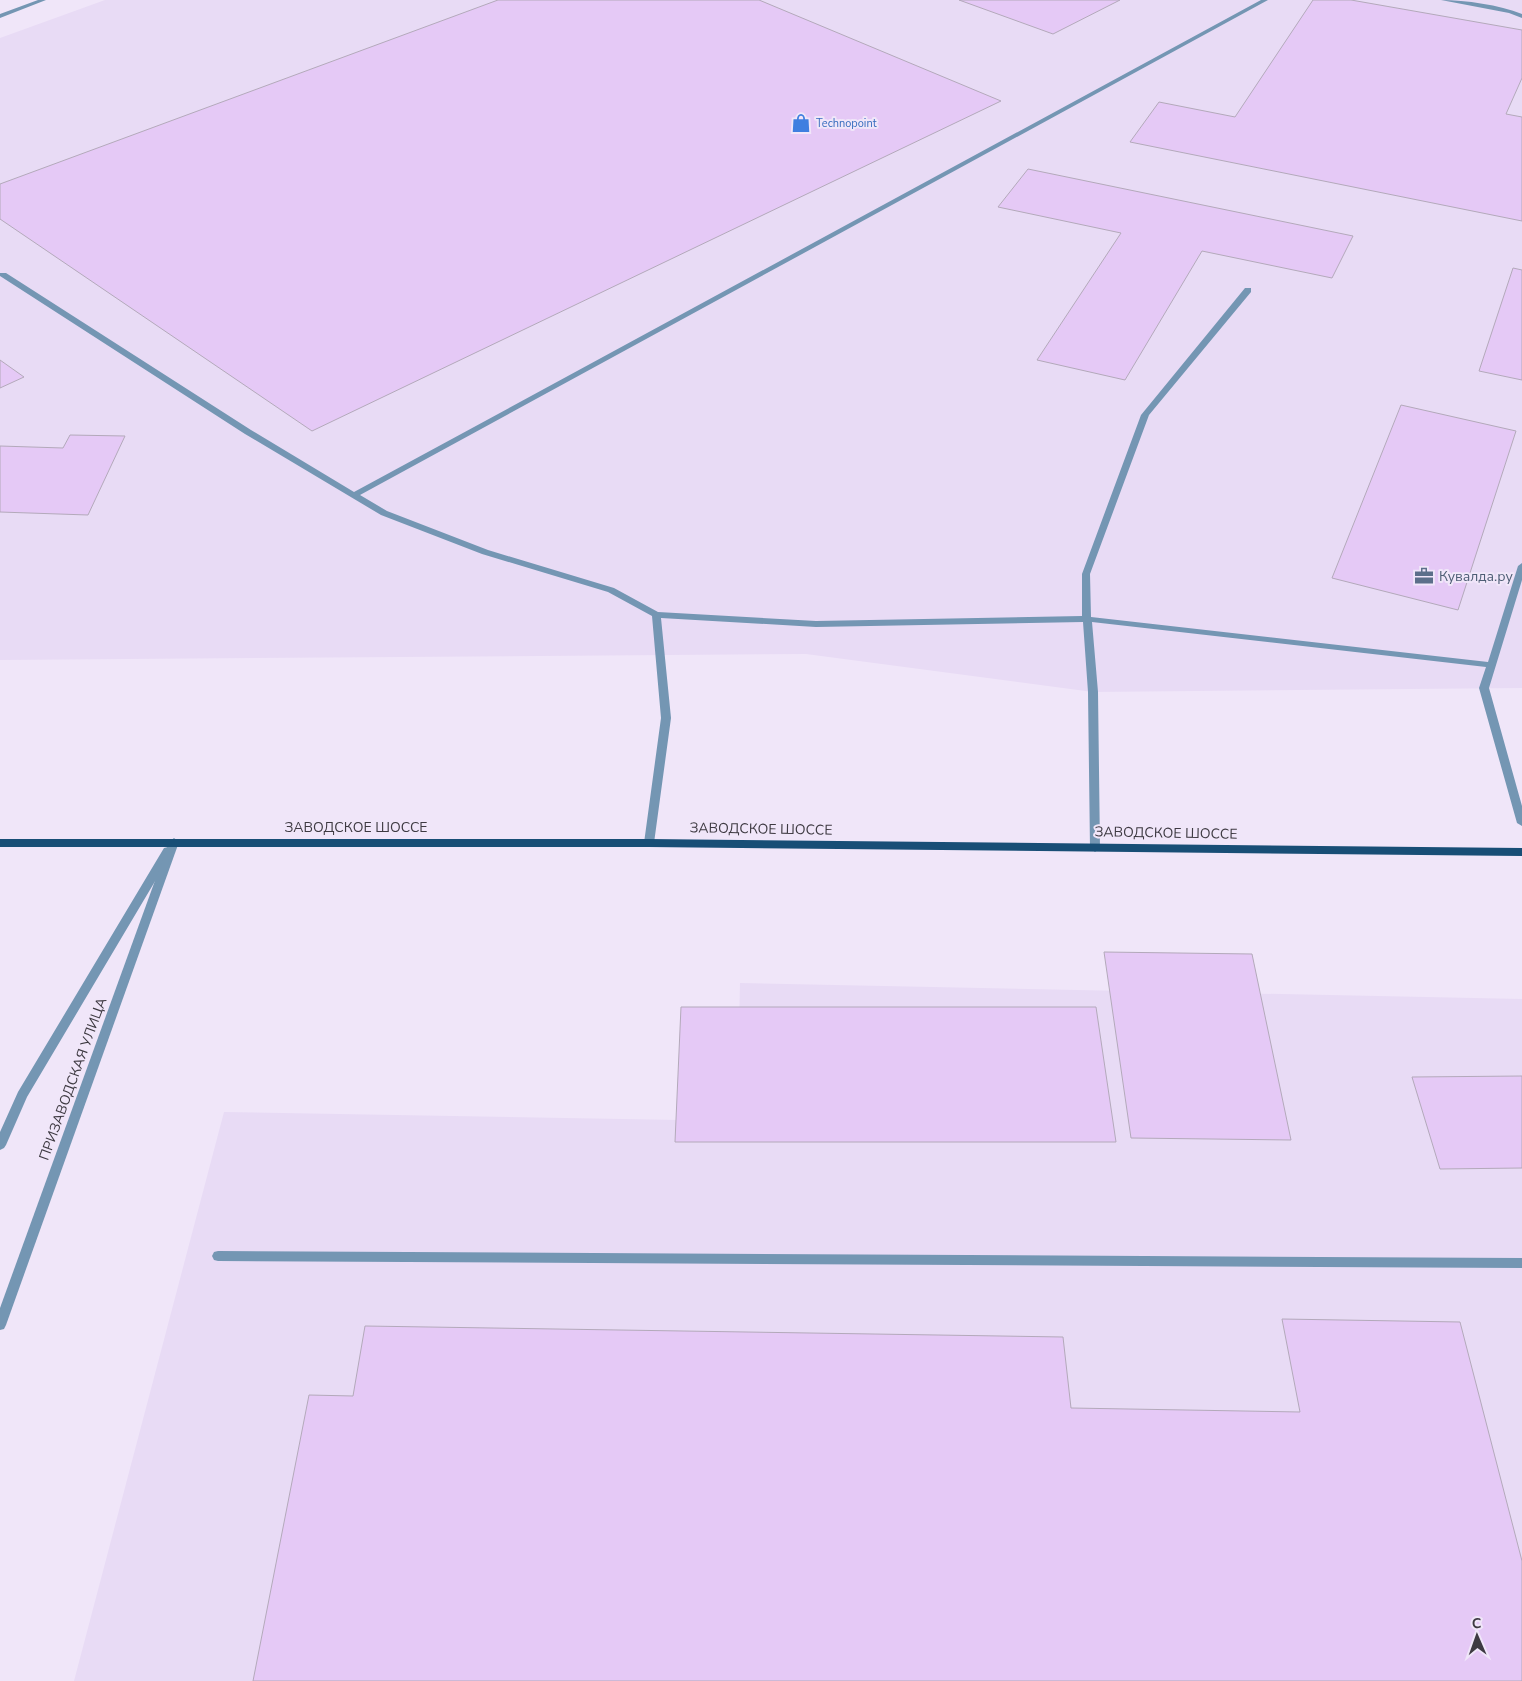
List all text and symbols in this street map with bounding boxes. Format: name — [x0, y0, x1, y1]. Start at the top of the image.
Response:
shop icon: Technopoint — [790, 112, 812, 134]
place label: Technopoint — [816, 116, 877, 131]
office icon: Кувалда.ру — [1413, 565, 1435, 587]
place label: Кувалда.ру — [1439, 567, 1513, 586]
street label: ЗАВОДСКОЕ ШОССЕ — [285, 818, 427, 837]
street label: ЗАВОДСКОЕ ШОССЕ — [689, 818, 833, 840]
street label: ЗАВОДСКОЕ ШОССЕ — [1094, 822, 1238, 844]
street label: ПРИЗАВОДСКАЯ УЛИЦА — [35, 995, 111, 1163]
north arrow — [1452, 1611, 1502, 1661]
text: С — [1471, 1614, 1482, 1633]

